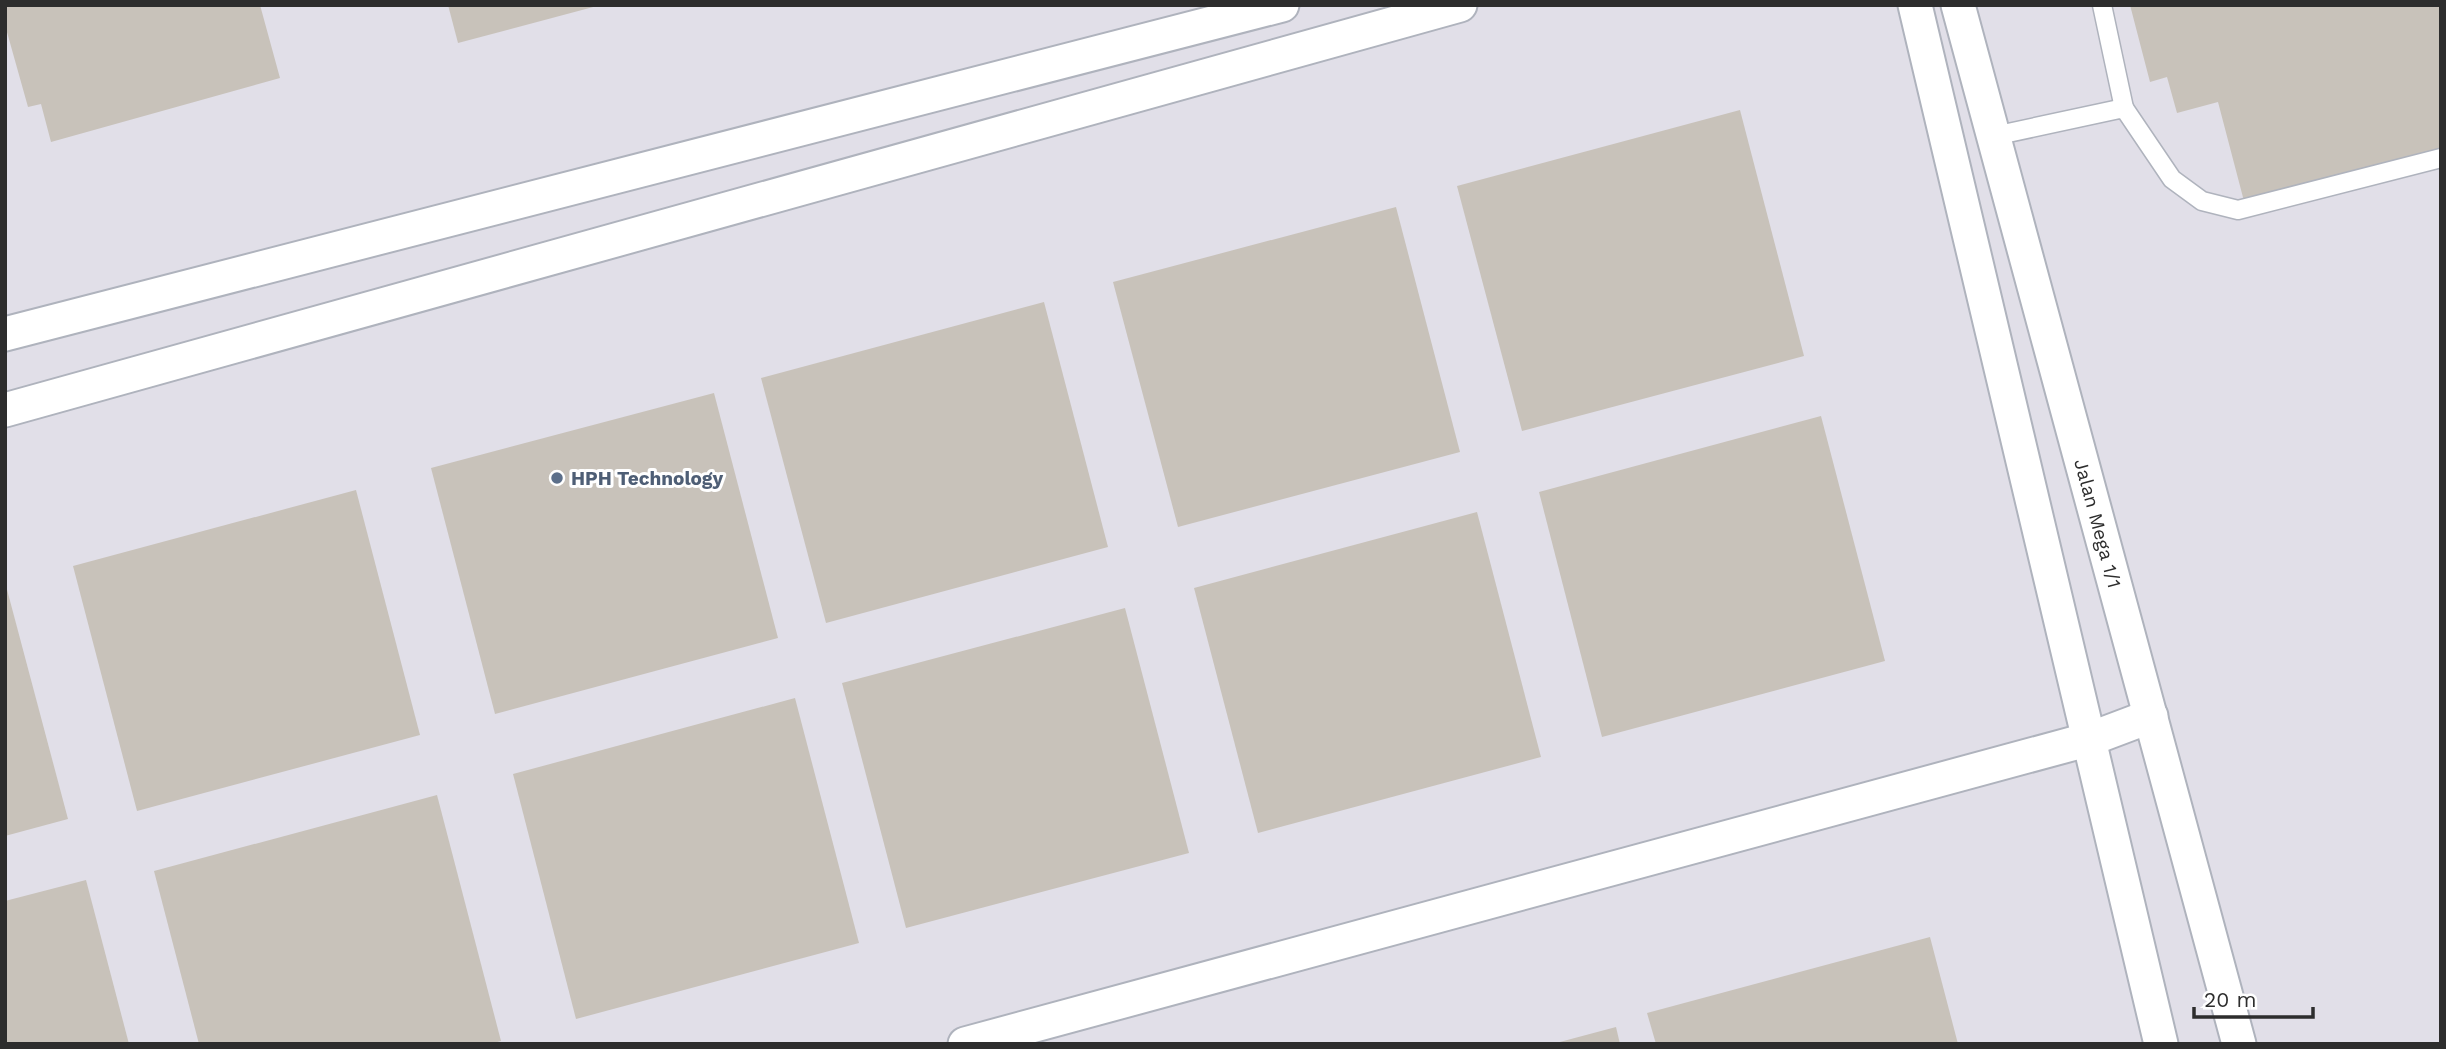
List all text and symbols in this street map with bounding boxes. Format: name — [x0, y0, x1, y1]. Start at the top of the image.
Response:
street label: Jalan Mega 1/1 — [2070, 456, 2127, 590]
place label: HPH Technology — [571, 467, 723, 490]
marker: HPH Technology — [549, 470, 565, 486]
scale bar — [2194, 976, 2313, 1020]
text: 20 m — [2204, 987, 2256, 1012]

